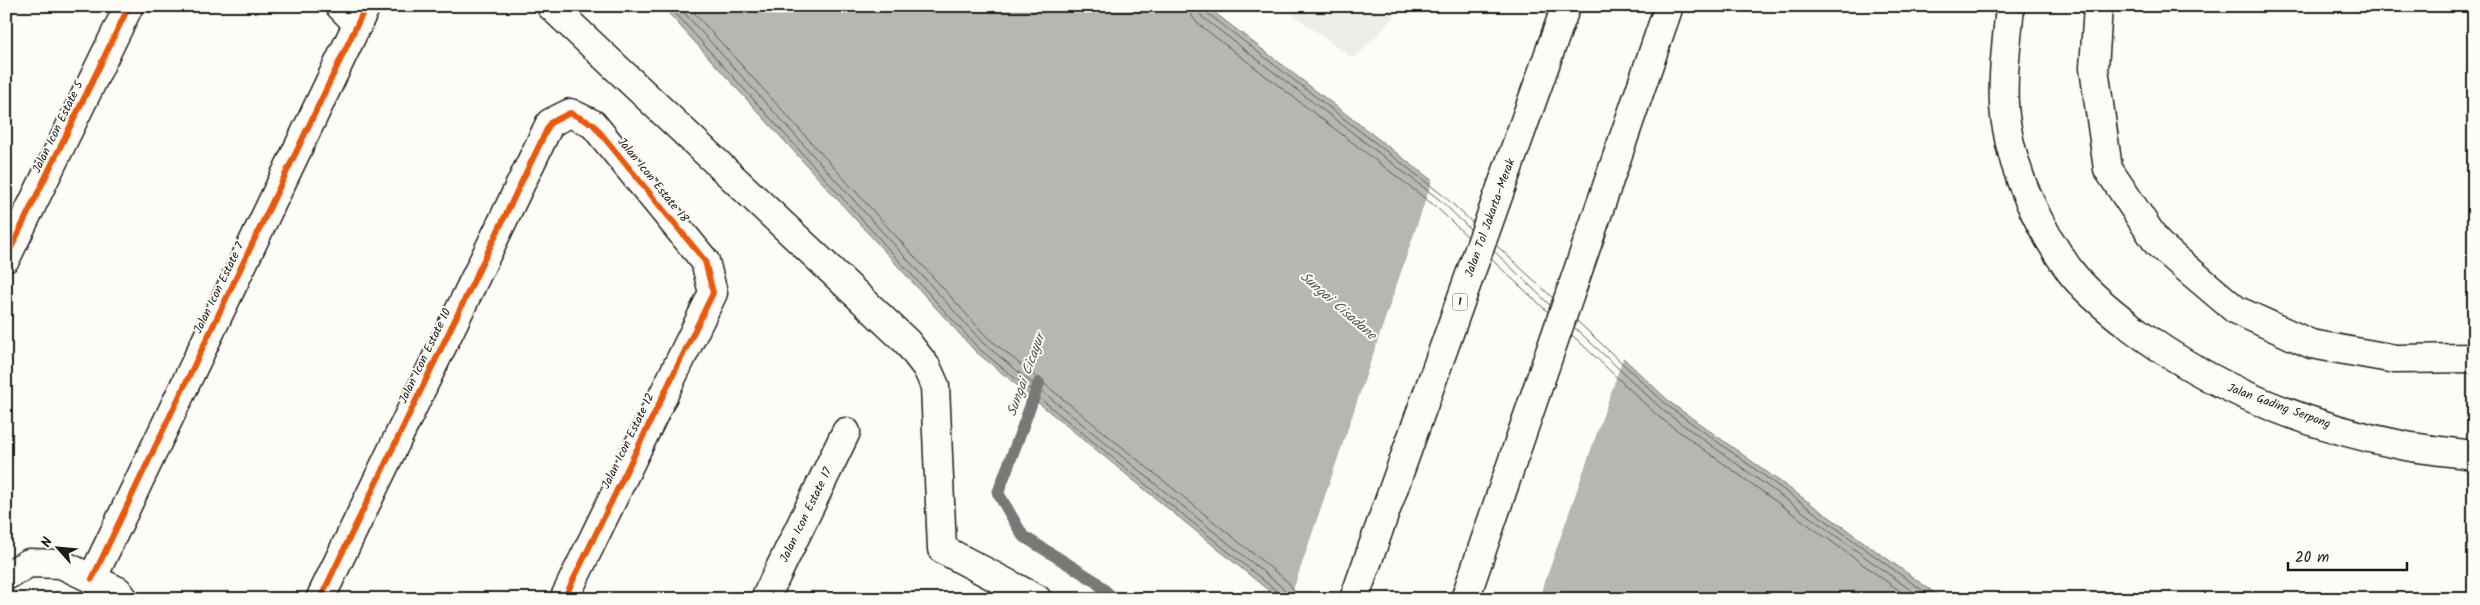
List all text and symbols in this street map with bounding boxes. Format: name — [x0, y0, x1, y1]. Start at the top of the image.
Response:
street label: Jalan Icon Estate 5 — [27, 76, 89, 176]
street label: Jalan Icon Estate 18 — [613, 133, 694, 227]
street label: Jalan Tol Jakarta–Merak — [1460, 156, 1520, 280]
street label: Jalan Icon Estate 7 — [189, 239, 250, 337]
water label: Sungai Cisadane — [1295, 266, 1382, 347]
road number: 1 — [1452, 294, 1468, 310]
street label: Jalan Icon Estate 10 — [394, 305, 456, 407]
water label: Sungai Cicayur — [1001, 328, 1052, 419]
street label: Jalan Gading Serpong — [2225, 378, 2334, 434]
street label: Jalan Icon Estate 12 — [597, 390, 660, 492]
street label: Jalan Icon Estate 17 — [775, 464, 837, 566]
north arrow — [32, 522, 82, 572]
text: N — [35, 533, 59, 551]
scale bar — [2288, 540, 2406, 572]
text: 20 m — [2295, 546, 2329, 570]

